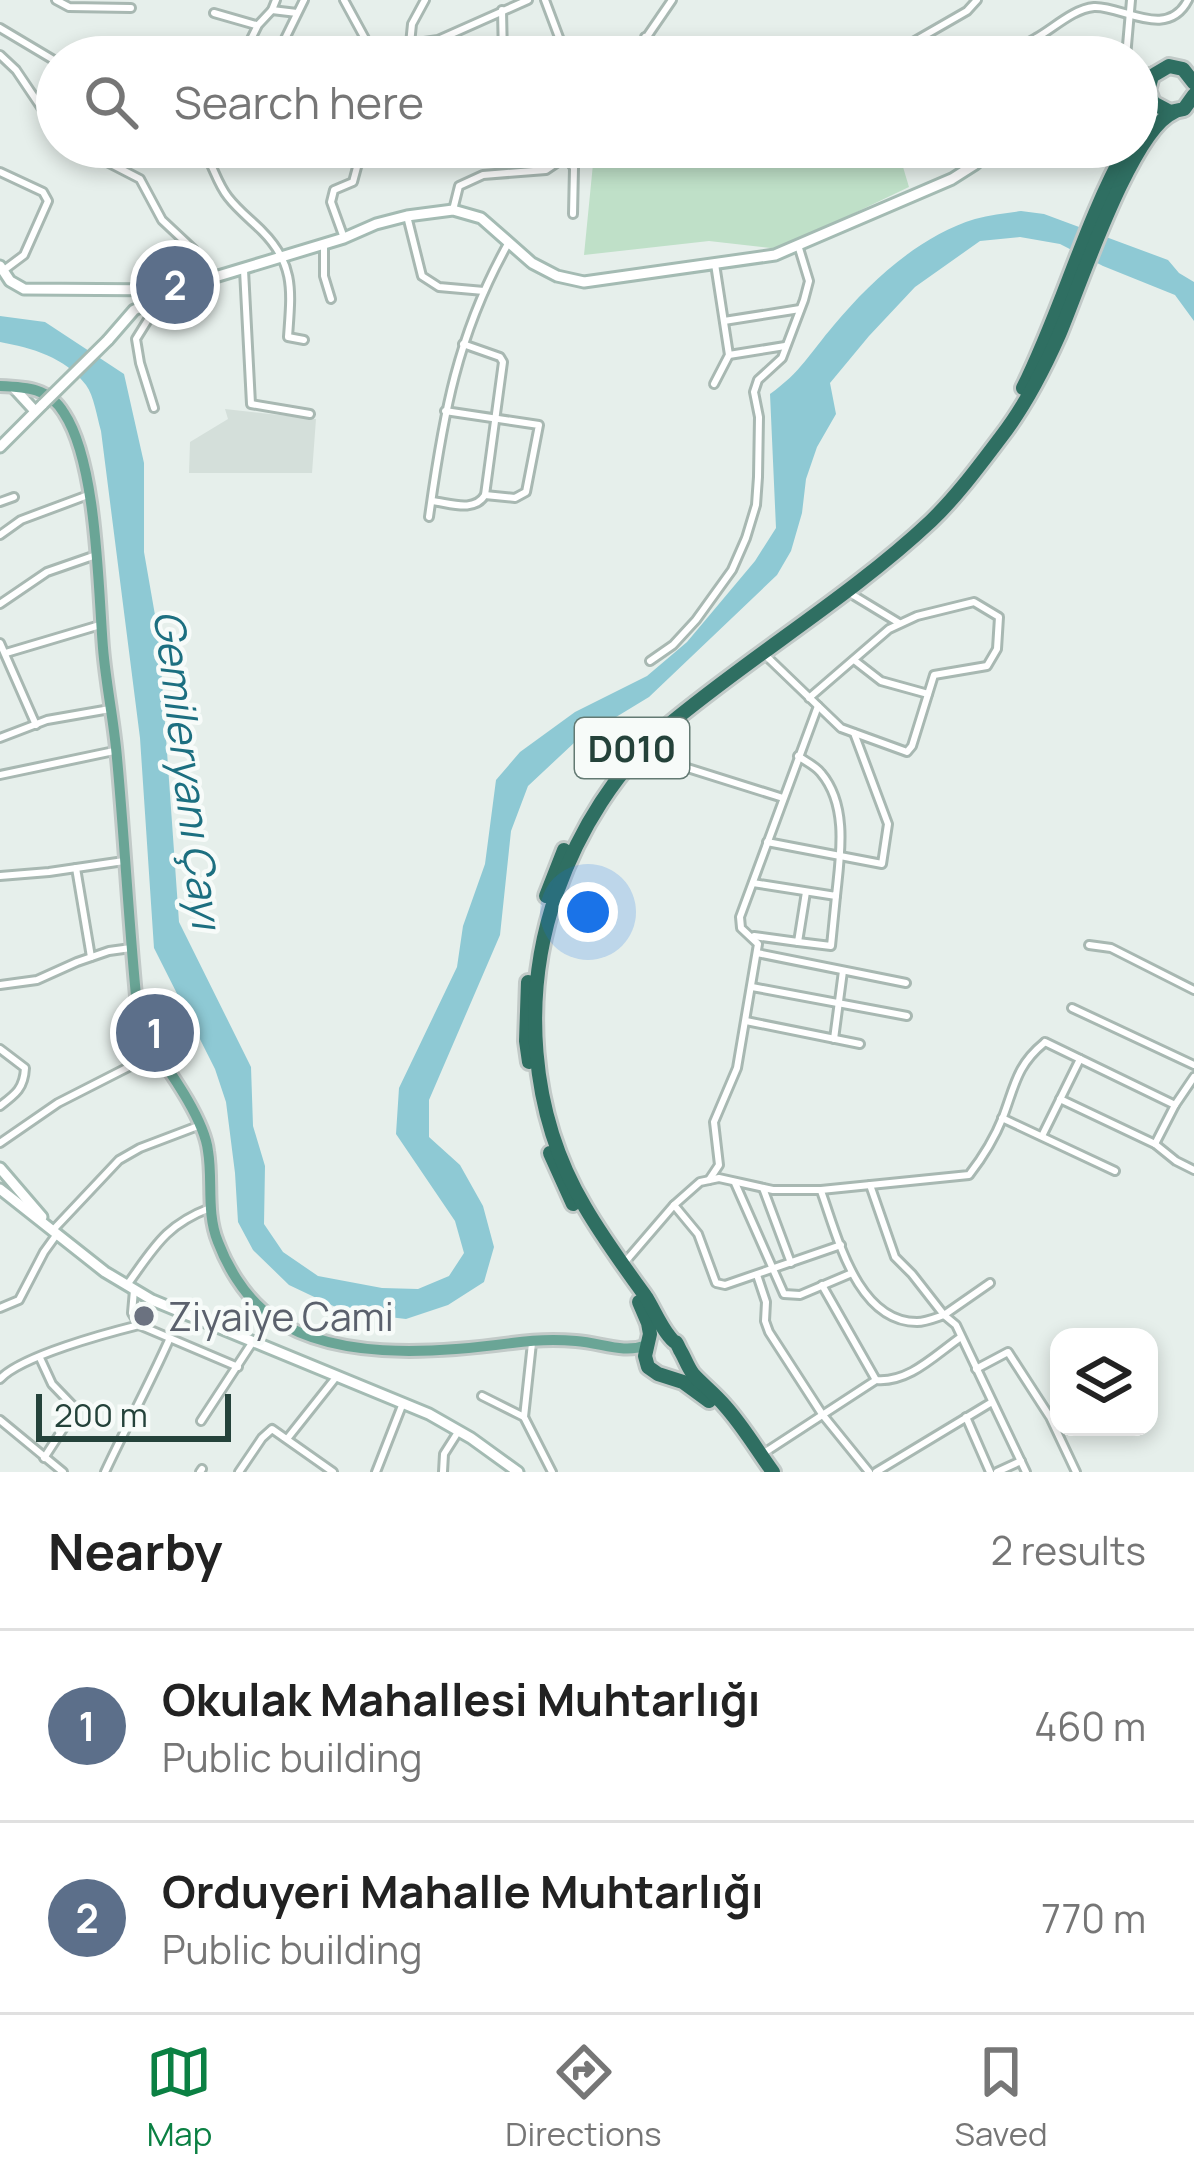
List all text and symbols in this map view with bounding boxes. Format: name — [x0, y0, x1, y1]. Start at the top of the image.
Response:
search box — [36, 36, 1158, 168]
icon: search — [78, 69, 144, 135]
text: Search here — [174, 71, 424, 133]
pin: 2 — [136, 240, 214, 330]
water label: Gemileryanı Çayı — [141, 607, 238, 935]
road number: D010 — [575, 718, 689, 778]
your location — [558, 882, 618, 942]
pin: 1 — [116, 988, 194, 1078]
place label: Ziyaiye Cami — [168, 1289, 394, 1343]
marker: Ziyaiye Cami — [131, 1303, 157, 1329]
map controls — [1050, 1328, 1158, 1436]
button: layers — [1050, 1328, 1158, 1436]
scale bar — [36, 1388, 231, 1441]
text: 200 m — [54, 1392, 148, 1437]
text: Nearby — [48, 1516, 223, 1585]
text: 2 results — [991, 1523, 1146, 1577]
text: Okulak Mahallesi Muhtarlığı — [162, 1668, 760, 1730]
text: 1 — [78, 1699, 96, 1753]
text: 460 m — [1034, 1699, 1146, 1753]
text: Public building — [162, 1730, 422, 1784]
text: Orduyeri Mahalle Muhtarlığı — [162, 1860, 764, 1922]
text: 2 — [75, 1891, 99, 1945]
text: 770 m — [1041, 1891, 1146, 1945]
text: Public building — [162, 1922, 422, 1976]
tab: Map — [146, 2039, 212, 2156]
tab: Directions — [505, 2039, 662, 2156]
tab: Saved — [955, 2039, 1048, 2156]

